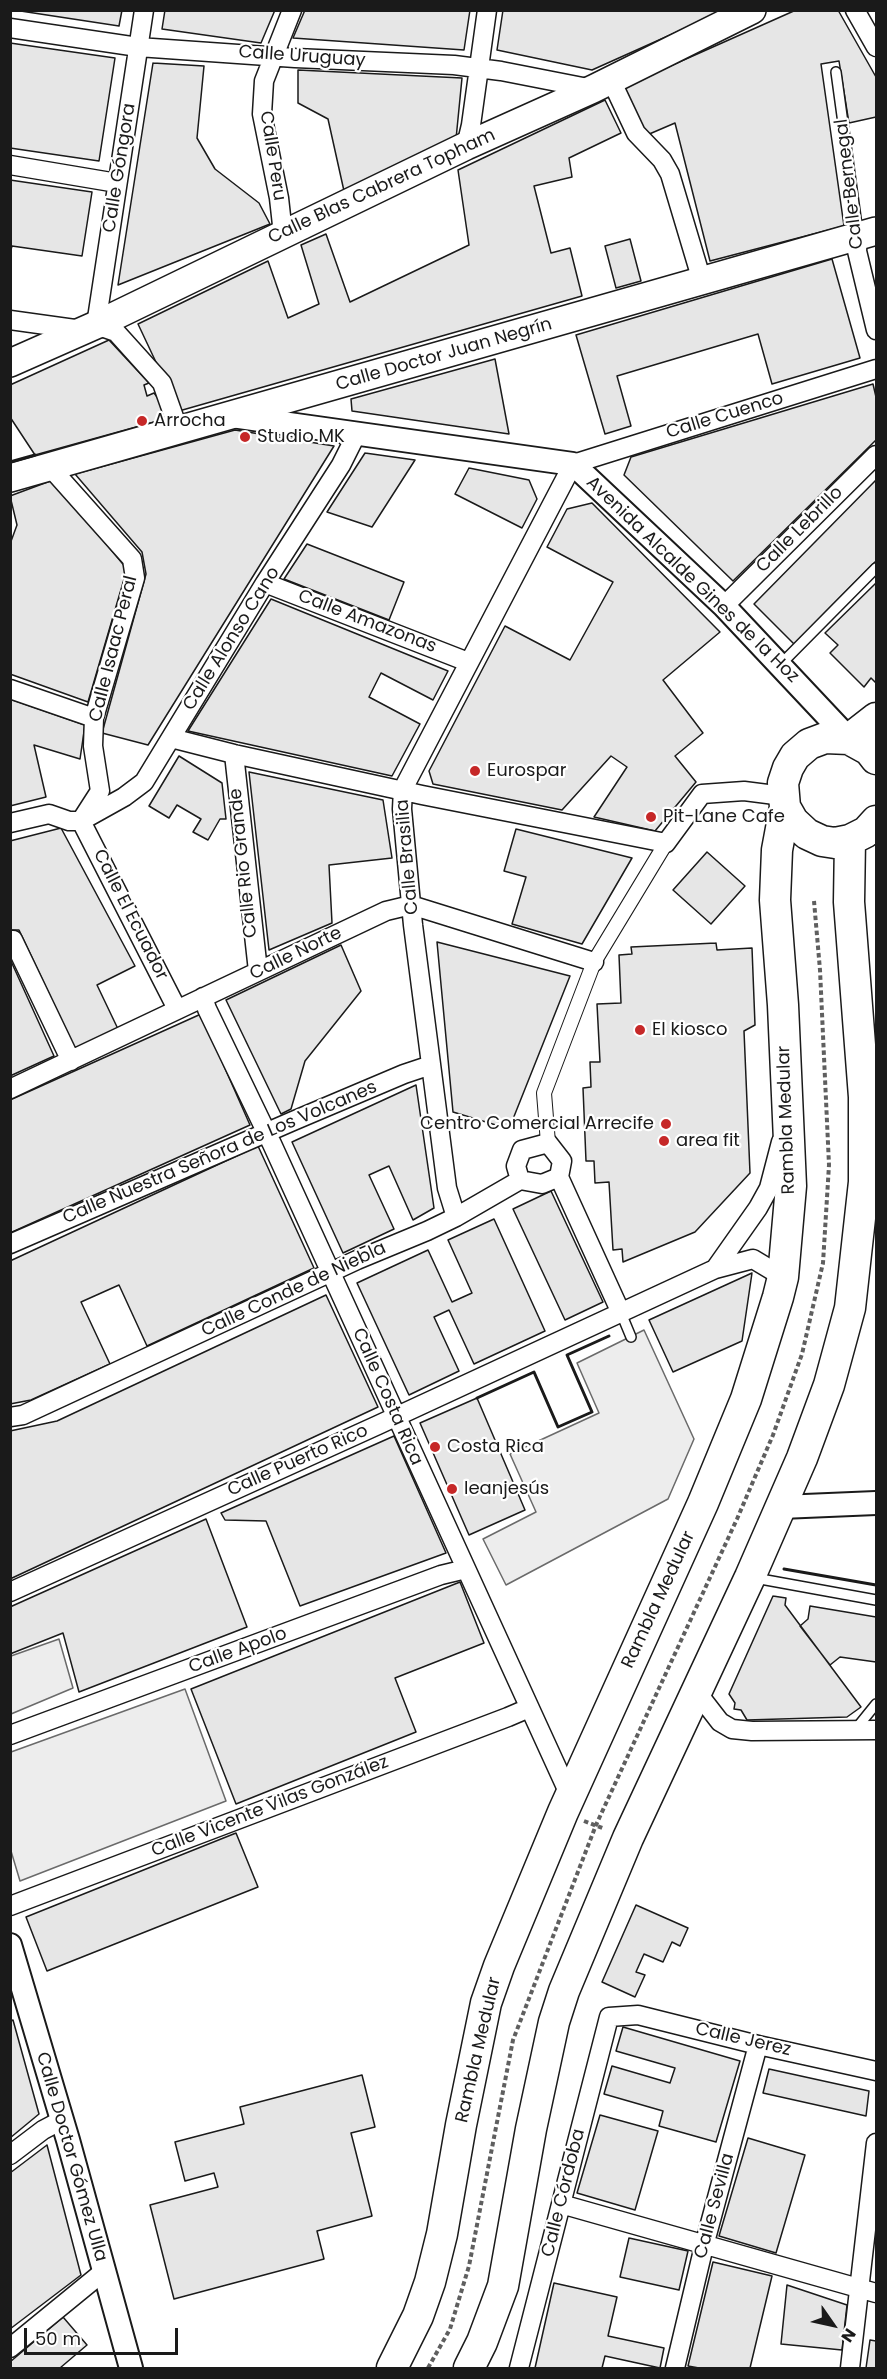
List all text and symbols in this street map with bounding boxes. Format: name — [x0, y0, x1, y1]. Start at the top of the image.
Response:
street label: Calle Uruguay — [238, 42, 366, 72]
street label: Calle Góngora — [99, 102, 141, 234]
street label: Calle Peru — [254, 110, 290, 202]
street label: Calle Bernegal — [831, 118, 869, 250]
street label: Calle Blas Cabrera Topham — [265, 125, 499, 249]
street label: Calle Doctor Juan Negrín — [333, 314, 555, 396]
street label: Calle Cuenco — [664, 388, 786, 444]
place label: Arrocha — [154, 410, 226, 432]
marker: Arrocha — [135, 414, 149, 428]
place label: Studio MK — [257, 426, 345, 448]
marker: Studio MK — [238, 430, 252, 444]
street label: Avenida Alcalde Gines de la Hoz — [581, 472, 803, 688]
street label: Calle Lebrillo — [752, 482, 848, 578]
street label: Calle Alonso Cano — [179, 563, 285, 715]
street label: Calle Isaac Peral — [85, 574, 143, 724]
street label: Calle Amazonas — [295, 586, 439, 658]
place label: Eurospar — [487, 760, 566, 782]
marker: Eurospar — [468, 764, 482, 778]
street label: Calle Rio Grande — [225, 787, 263, 939]
street label: Calle Brasilia — [392, 798, 424, 916]
place label: Pit-Lane Cafe — [663, 806, 785, 828]
marker: Pit-Lane Cafe — [644, 810, 658, 824]
street label: Calle El Ecuador — [88, 846, 172, 984]
street label: Calle Norte — [247, 922, 345, 986]
place label: El kiosco — [652, 1019, 728, 1041]
marker: El kiosco — [633, 1023, 647, 1037]
street label: Rambla Medular — [774, 1045, 800, 1195]
street label: Calle Nuestra Señora de Los Volcanes — [60, 1077, 380, 1229]
place label: Centro Comercial Arrecife — [420, 1113, 654, 1135]
marker: Centro Comercial Arrecife — [659, 1117, 673, 1131]
place label: area fit — [676, 1130, 740, 1152]
marker: area fit — [657, 1134, 671, 1148]
street label: Calle Conde de Niebla — [198, 1238, 390, 1342]
street label: Calle Costa Rica — [347, 1325, 427, 1469]
street label: Calle Puerto Rico — [224, 1420, 372, 1502]
place label: Costa Rica — [447, 1436, 544, 1458]
marker: Costa Rica — [428, 1440, 442, 1454]
place label: Ieanjesús — [464, 1478, 549, 1500]
marker: Ieanjesús — [445, 1482, 459, 1496]
street label: Rambla Medular — [618, 1528, 700, 1672]
street label: Calle Apolo — [186, 1623, 290, 1679]
street label: Calle Vicente Vilas González — [148, 1752, 392, 1862]
street label: Rambla Medular — [452, 1975, 506, 2125]
street label: Calle Jerez — [693, 2018, 793, 2062]
street label: Calle Doctor Gómez Ulla — [31, 2050, 111, 2264]
street label: Calle Córdoba — [538, 2127, 590, 2259]
street label: Calle Sevilla — [691, 2151, 739, 2261]
north arrow — [803, 2295, 863, 2355]
scale bar — [27, 2316, 182, 2354]
text: N — [835, 2324, 861, 2347]
text: 50 m — [35, 2326, 81, 2351]

